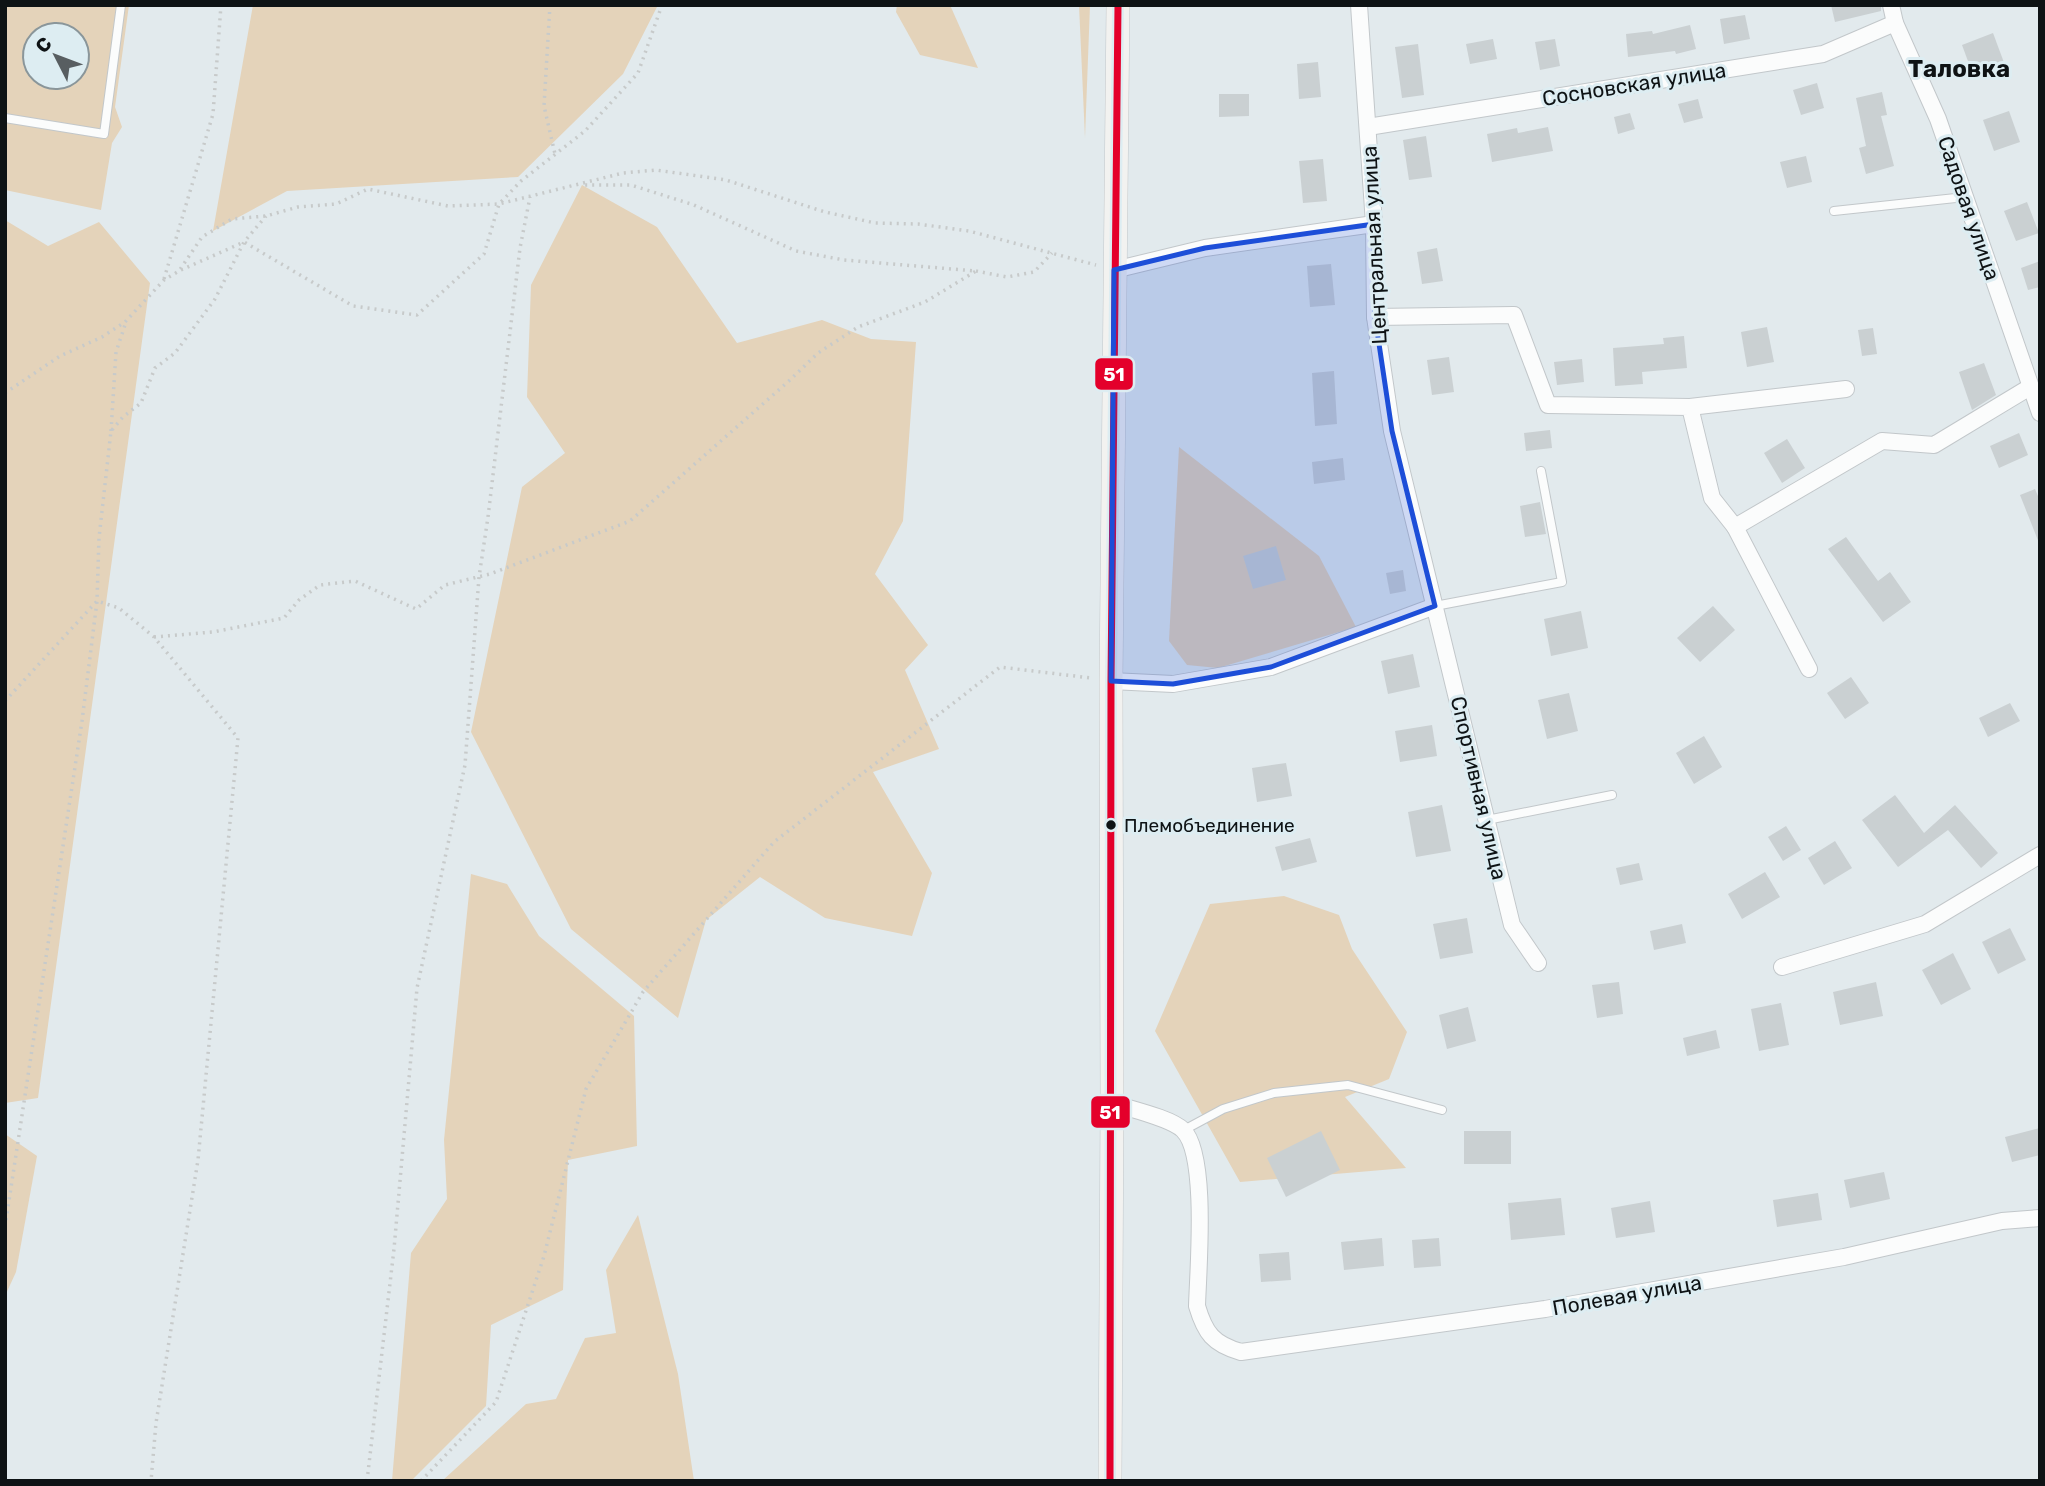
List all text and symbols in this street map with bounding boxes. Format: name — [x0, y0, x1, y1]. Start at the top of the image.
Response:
north arrow — [21, 21, 91, 91]
text: С — [31, 32, 57, 58]
district label: Таловка — [1908, 55, 2010, 83]
street label: Сосновская улица — [1540, 57, 1728, 111]
street label: Садовая улица — [1933, 133, 2005, 283]
street label: Центральная улица — [1356, 145, 1392, 345]
line badge: 51 — [1094, 357, 1134, 391]
text: 51 — [1103, 363, 1125, 386]
street label: Спортивная улица — [1446, 694, 1512, 882]
place label: Племобъединение — [1124, 814, 1295, 837]
marker: Племобъединение — [1104, 818, 1118, 832]
line badge: 51 — [1090, 1095, 1131, 1129]
text: 51 — [1099, 1101, 1121, 1124]
street label: Полевая улица — [1550, 1270, 1704, 1320]

